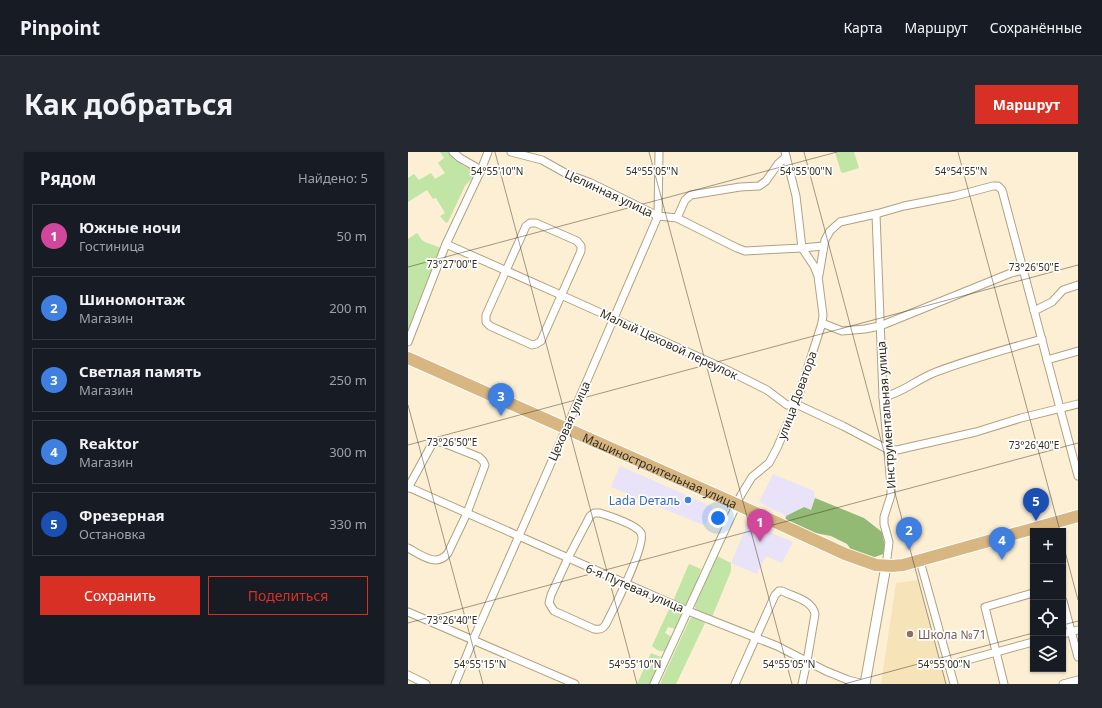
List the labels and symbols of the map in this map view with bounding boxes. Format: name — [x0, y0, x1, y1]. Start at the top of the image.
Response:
text: 54°55'10"N — [471, 164, 523, 178]
text: 54°55'05"N — [626, 164, 678, 178]
text: 54°55'00"N — [780, 164, 832, 178]
text: 54°54'55"N — [935, 164, 987, 178]
street label: Целинная улица — [562, 165, 656, 221]
text: 73°27'00"E — [427, 257, 477, 271]
text: 73°26'50"E — [1009, 260, 1059, 274]
street label: Малый Цеховой переулок — [597, 304, 741, 384]
street label: Инструментальная улица — [872, 341, 900, 489]
street label: улица Доватора — [773, 348, 821, 442]
street label: Цеховая улица — [544, 378, 594, 464]
pin: 3 — [488, 383, 514, 416]
street label: Машиностроительная улица — [580, 428, 740, 512]
text: 73°26'50"E — [427, 435, 477, 449]
text: 73°26'40"E — [1009, 438, 1059, 452]
pin: 5 — [1023, 488, 1049, 521]
place label: Lada Dеталь — [609, 492, 680, 509]
marker: Lada Dеталь — [683, 495, 693, 505]
your location — [708, 508, 728, 528]
pin: 1 — [747, 509, 773, 542]
pin: 2 — [896, 517, 922, 550]
pin: 4 — [989, 527, 1015, 560]
street label: 6-я Путевая улица — [583, 560, 687, 616]
text: 73°26'40"E — [427, 613, 477, 627]
place label: Школа №71 — [918, 626, 987, 643]
marker: Школа №71 — [905, 629, 915, 639]
text: 54°55'15"N — [454, 657, 506, 671]
text: 54°55'10"N — [609, 657, 661, 671]
text: 54°55'05"N — [763, 657, 815, 671]
text: 54°55'00"N — [918, 657, 970, 671]

